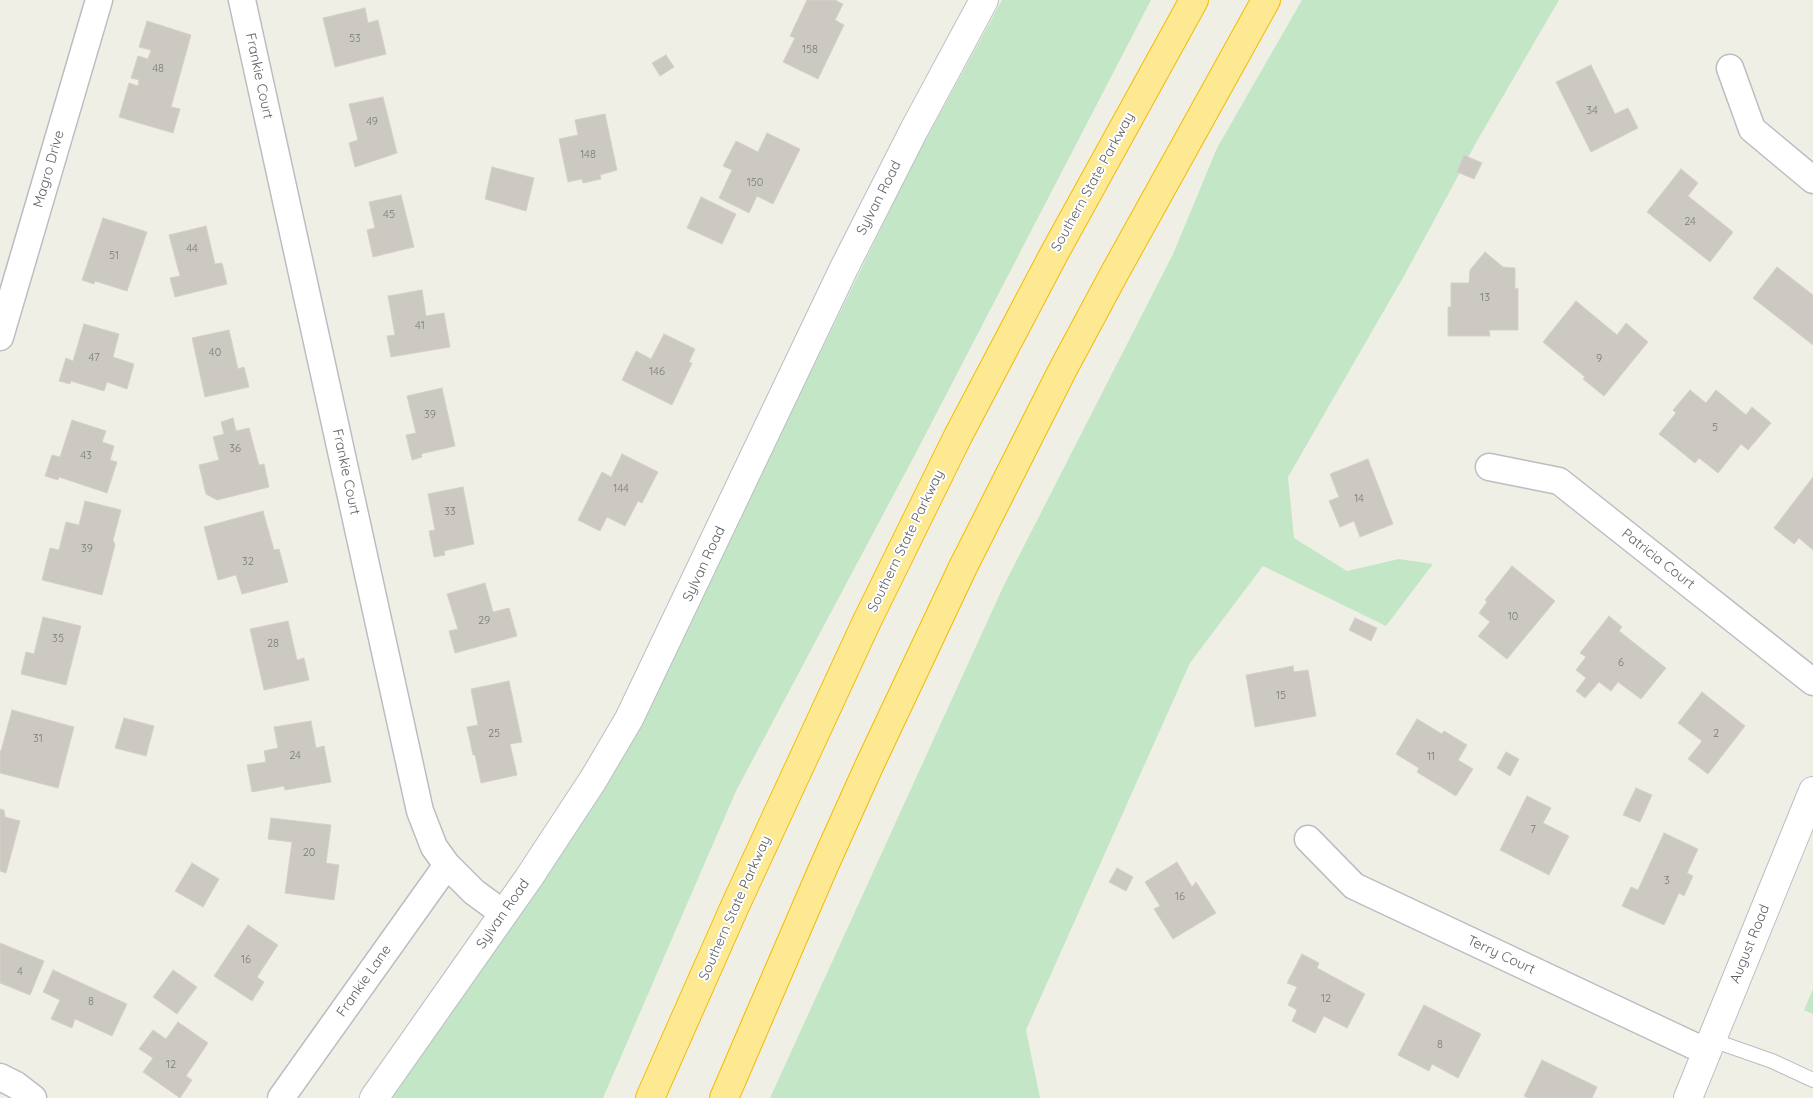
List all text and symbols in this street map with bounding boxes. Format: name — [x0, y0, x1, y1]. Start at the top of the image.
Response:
street label: Frankie Court — [242, 31, 276, 121]
house number: 53 — [349, 32, 361, 46]
house number: 158 — [802, 43, 818, 57]
house number: 48 — [152, 62, 164, 76]
house number: 34 — [1586, 104, 1598, 118]
street label: Southern State Parkway — [1048, 110, 1138, 254]
house number: 49 — [366, 115, 378, 129]
street label: Magro Drive — [30, 128, 68, 210]
house number: 148 — [580, 148, 596, 162]
street label: Sylvan Road — [853, 158, 905, 238]
house number: 150 — [747, 176, 763, 190]
house number: 45 — [383, 208, 395, 222]
house number: 24 — [1684, 215, 1696, 229]
house number: 44 — [186, 242, 198, 256]
house number: 51 — [109, 249, 119, 263]
house number: 13 — [1480, 291, 1490, 305]
house number: 41 — [415, 319, 425, 333]
house number: 40 — [209, 346, 221, 360]
house number: 47 — [88, 351, 100, 365]
house number: 9 — [1596, 352, 1602, 366]
house number: 146 — [649, 365, 665, 379]
house number: 39 — [424, 408, 436, 422]
house number: 5 — [1712, 421, 1718, 435]
street label: Frankie Court — [329, 427, 363, 517]
house number: 36 — [229, 442, 241, 456]
house number: 43 — [80, 449, 92, 463]
street label: Southern State Parkway — [864, 467, 948, 615]
house number: 144 — [613, 482, 629, 496]
house number: 14 — [1354, 492, 1364, 506]
house number: 33 — [444, 505, 456, 519]
street label: Sylvan Road — [679, 524, 729, 604]
street label: Patricia Court — [1618, 525, 1698, 593]
house number: 39 — [81, 542, 93, 556]
house number: 32 — [242, 555, 254, 569]
house number: 10 — [1508, 610, 1518, 624]
house number: 29 — [478, 614, 490, 628]
house number: 35 — [52, 632, 64, 646]
house number: 28 — [267, 637, 279, 651]
house number: 6 — [1618, 656, 1624, 670]
house number: 15 — [1276, 689, 1286, 703]
house number: 25 — [488, 727, 500, 741]
house number: 2 — [1713, 727, 1719, 741]
house number: 31 — [33, 732, 43, 746]
house number: 24 — [289, 749, 301, 763]
house number: 11 — [1427, 750, 1435, 764]
house number: 7 — [1530, 823, 1536, 837]
street label: Southern State Parkway — [696, 833, 774, 983]
house number: 20 — [303, 846, 315, 860]
house number: 3 — [1664, 874, 1670, 888]
street label: Sylvan Road — [473, 876, 533, 952]
house number: 16 — [1175, 890, 1185, 904]
street label: August Road — [1727, 902, 1773, 986]
street label: Terry Court — [1464, 932, 1538, 978]
street label: Frankie Lane — [333, 942, 395, 1020]
house number: 16 — [241, 953, 251, 967]
house number: 4 — [17, 965, 23, 979]
house number: 12 — [1321, 992, 1331, 1006]
house number: 8 — [88, 995, 94, 1009]
house number: 8 — [1437, 1038, 1443, 1052]
house number: 12 — [166, 1058, 176, 1072]

